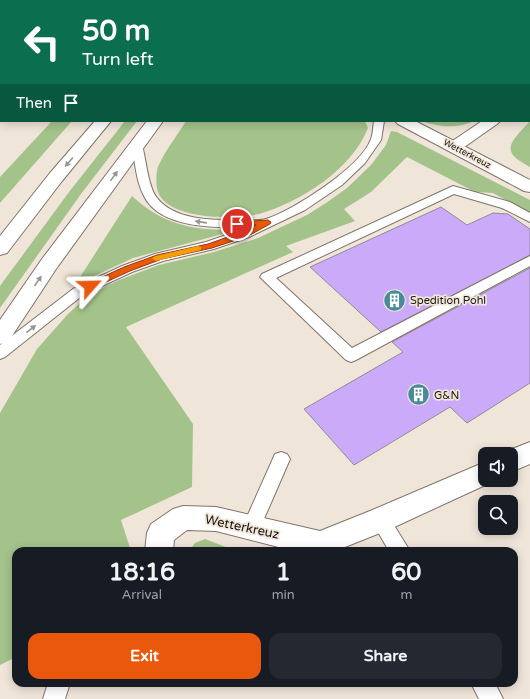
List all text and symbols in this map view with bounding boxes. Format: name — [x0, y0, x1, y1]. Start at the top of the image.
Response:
text: 50 m — [82, 14, 150, 48]
icon: left — [16, 16, 68, 68]
text: Turn left — [82, 48, 154, 70]
icon: arrive — [60, 92, 82, 114]
text: Then — [16, 94, 52, 112]
street label: Wetterkreuz — [441, 137, 493, 171]
one-way arrow — [65, 156, 74, 167]
one-way arrow — [110, 170, 118, 181]
pin — [220, 207, 254, 241]
icon: arrive — [226, 213, 248, 235]
one-way arrow — [195, 219, 207, 225]
position arrow — [69, 265, 111, 307]
one-way arrow — [34, 275, 42, 286]
building icon: Spedition Pohl — [382, 287, 408, 313]
place label: Spedition Pohl — [410, 294, 486, 307]
one-way arrow — [25, 325, 36, 333]
building icon: G&N — [406, 382, 432, 408]
place label: G&N — [434, 389, 459, 402]
map controls — [478, 447, 518, 535]
button: sound — [478, 447, 518, 487]
button: search — [478, 495, 518, 535]
street label: Wetterkreuz — [203, 511, 281, 543]
text: 18:16 — [109, 558, 175, 587]
text: 1 — [276, 558, 291, 587]
text: 60 — [391, 558, 421, 587]
text: Arrival — [122, 587, 162, 603]
text: min — [272, 587, 295, 603]
text: m — [400, 587, 412, 603]
button: Exit — [28, 633, 261, 679]
button: Share — [269, 633, 502, 679]

